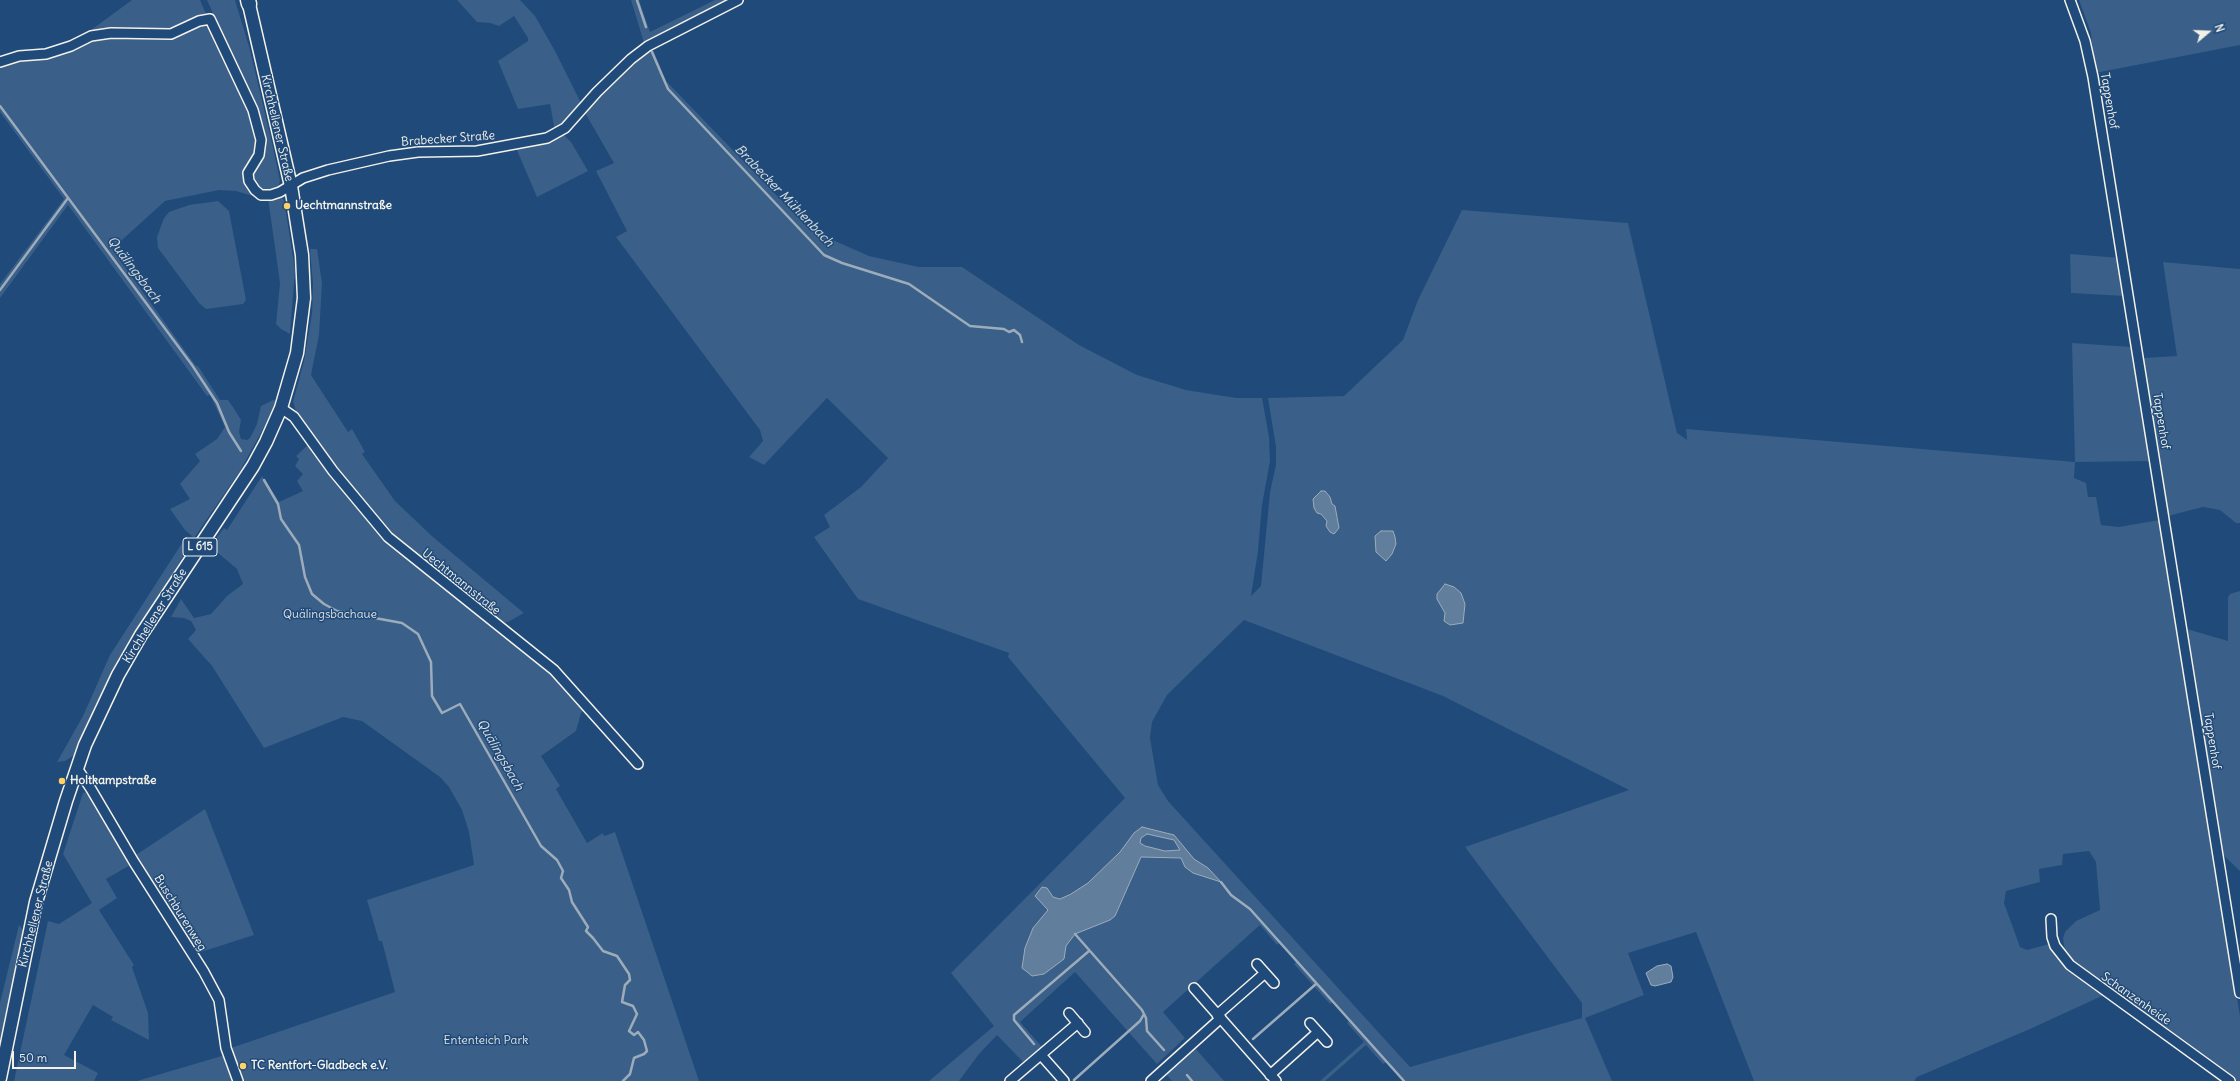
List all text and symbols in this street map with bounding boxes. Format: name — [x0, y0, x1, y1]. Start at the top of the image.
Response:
north arrow — [2188, 12, 2228, 52]
text: N — [2211, 22, 2227, 34]
street label: Tappenhof — [2097, 72, 2121, 130]
street label: Kirchhellener Straße — [258, 73, 296, 183]
street label: Brabecker Straße — [401, 129, 495, 149]
water label: Brabecker Mühlenbach — [731, 142, 837, 250]
place label: Uechtmannstraße — [295, 199, 392, 213]
marker: Uechtmannstraße — [282, 201, 292, 211]
water label: Quälingsbach — [104, 233, 164, 307]
street label: Tappenhof — [2149, 392, 2173, 450]
road number: L 615 — [183, 538, 217, 556]
street label: Uechtmannstraße — [419, 546, 503, 618]
street label: Kirchhellener Straße — [120, 566, 190, 666]
park label: Quälingsbachaue — [283, 608, 377, 622]
street label: Tappenhof — [2200, 712, 2224, 770]
water label: Quälingsbach — [473, 716, 527, 794]
place label: Holtkampstraße — [70, 774, 156, 788]
marker: Holtkampstraße — [57, 776, 67, 786]
street label: Kirchhellener Straße — [16, 859, 56, 969]
street label: Buschburenweg — [151, 872, 209, 954]
street label: Schanzenheide — [2098, 970, 2174, 1028]
park label: Ententeich Park — [444, 1034, 528, 1048]
scale bar — [14, 1043, 78, 1069]
text: 50 m — [19, 1050, 47, 1065]
place label: TC Rentfort-Gladbeck e.V. — [251, 1059, 388, 1073]
marker: TC Rentfort-Gladbeck e.V. — [238, 1061, 248, 1071]

